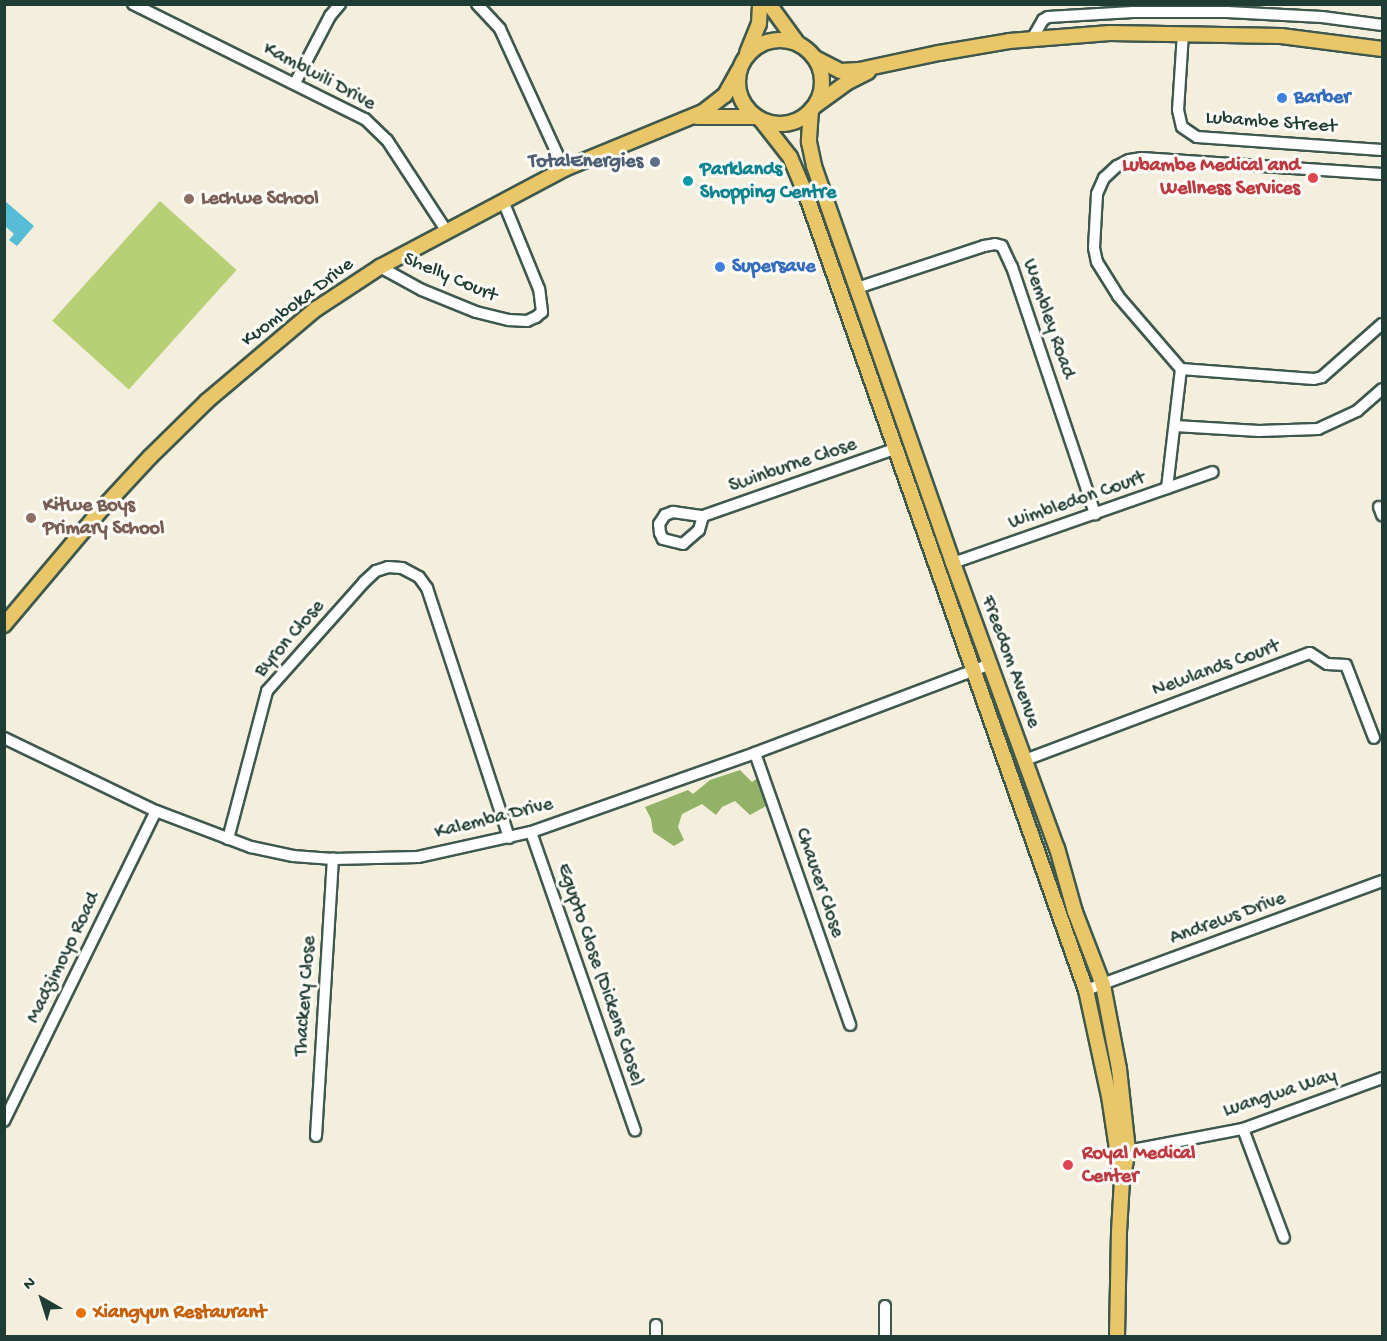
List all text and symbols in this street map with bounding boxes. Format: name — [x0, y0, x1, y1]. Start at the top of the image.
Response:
street label: Kambwili Drive — [259, 37, 379, 117]
place label: Barber — [1294, 86, 1350, 110]
marker: Barber — [1275, 91, 1289, 105]
street label: Lubambe Street — [1205, 106, 1337, 140]
place label: TotalEnergies — [528, 150, 643, 174]
place label: Lubambe Medical and Wellness Services — [1122, 154, 1300, 201]
marker: TotalEnergies — [648, 155, 662, 169]
place label: Parklands Shopping Centre — [700, 158, 836, 205]
marker: Lubambe Medical and Wellness Services — [1304, 169, 1322, 187]
marker: Parklands Shopping Centre — [681, 174, 695, 188]
place label: Lechwe School — [201, 187, 319, 211]
marker: Lechwe School — [182, 192, 196, 206]
street label: Shelly Court — [399, 247, 501, 309]
street label: Kuomboka Drive — [237, 253, 359, 353]
place label: Supersave — [732, 255, 816, 279]
street label: Wembley Road — [1016, 256, 1080, 382]
marker: Supersave — [713, 260, 727, 274]
street label: Swinburne Close — [726, 433, 860, 499]
street label: Wimbledon Court — [1005, 466, 1149, 536]
place label: Kitwe Boys Primary School — [43, 494, 164, 541]
marker: Kitwe Boys Primary School — [24, 511, 38, 525]
street label: Freedom Avenue — [975, 593, 1045, 731]
street label: Byron Close — [250, 595, 330, 683]
street label: Newlands Court — [1149, 635, 1283, 703]
street label: Kalemba Drive — [432, 793, 556, 845]
street label: Chaucer Close — [789, 825, 849, 941]
street label: Egupto Close (Dickens Close) — [551, 860, 649, 1090]
street label: Andrews Drive — [1167, 887, 1289, 951]
street label: Madzimoyo Road — [22, 888, 106, 1028]
street label: Thackery Close — [290, 935, 322, 1057]
street label: Luangwa Way — [1220, 1064, 1340, 1124]
place label: Royal Medical Center — [1082, 1142, 1196, 1189]
marker: Royal Medical Center — [1059, 1156, 1077, 1174]
north arrow — [12, 1269, 72, 1329]
text: N — [20, 1274, 40, 1295]
place label: Xiangyun Restaurant — [93, 1301, 266, 1325]
marker: Xiangyun Restaurant — [74, 1306, 88, 1320]

